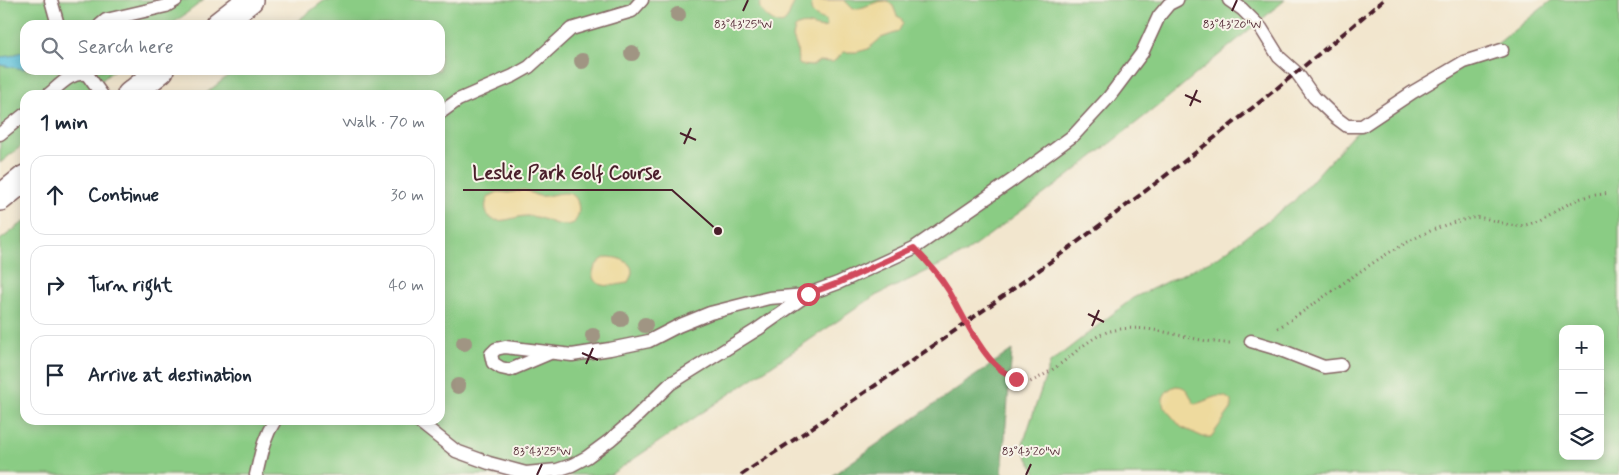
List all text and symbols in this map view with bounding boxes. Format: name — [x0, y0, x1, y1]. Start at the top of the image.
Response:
text: 83°43'25"W — [714, 17, 772, 33]
text: 83°43'20"W — [1203, 17, 1261, 33]
search box — [20, 20, 445, 75]
icon: search — [38, 34, 66, 62]
text: Search here — [78, 35, 174, 60]
text: 1 min — [40, 109, 88, 137]
text: Walk · 70 m — [342, 112, 425, 133]
callout: Leslie Park Golf Course — [463, 156, 672, 190]
text: Leslie Park Golf Course — [472, 161, 662, 186]
icon: ahead — [41, 181, 69, 209]
text: Continue — [88, 183, 159, 208]
text: 30 m — [391, 185, 424, 206]
icon: right — [41, 271, 69, 299]
text: Turn right — [88, 273, 172, 298]
text: 40 m — [388, 275, 424, 296]
route start — [797, 283, 820, 306]
map controls — [1559, 325, 1604, 460]
button: + — [1559, 325, 1604, 370]
icon: arrive — [41, 361, 69, 389]
text: Arrive at destination — [88, 363, 252, 388]
route end — [1005, 368, 1028, 391]
button: − — [1559, 370, 1604, 415]
button: layers — [1559, 415, 1604, 460]
text: 83°43'25"W — [513, 444, 571, 460]
text: 83°43'20"W — [1002, 444, 1060, 460]

